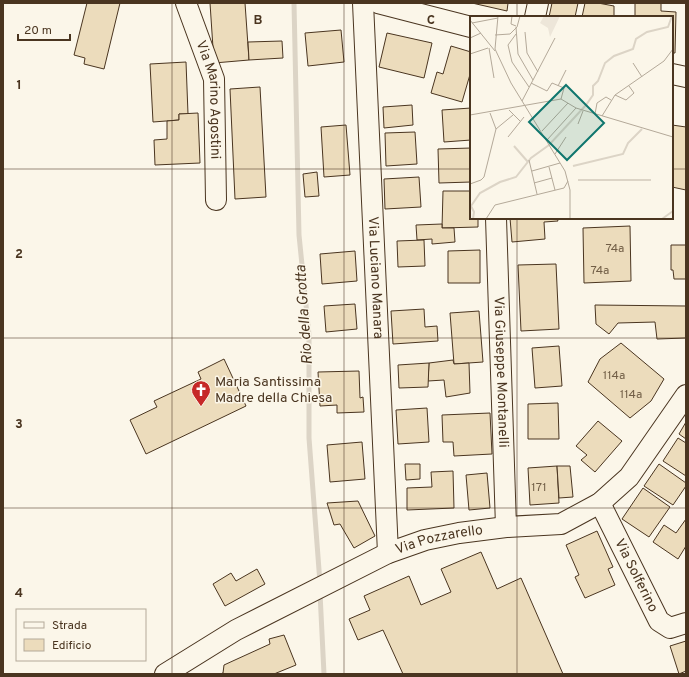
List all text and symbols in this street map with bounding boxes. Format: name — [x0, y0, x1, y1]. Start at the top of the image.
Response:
text: B — [254, 13, 263, 29]
text: C — [427, 13, 435, 29]
scale bar — [18, 16, 70, 42]
inset map — [470, 16, 673, 219]
text: 20 m — [24, 23, 52, 39]
street label: Via Marino Agostini — [192, 38, 224, 159]
text: 1 — [16, 78, 22, 94]
street label: Via Luciano Manara — [364, 216, 387, 339]
house number: 74a — [606, 241, 624, 257]
text: 2 — [15, 247, 23, 263]
house number: 74a — [591, 263, 609, 279]
water label: Rio della Grotta — [292, 264, 318, 366]
street label: Via Giuseppe Montanelli — [490, 296, 512, 448]
house number: 114a — [603, 368, 625, 384]
place label: Maria Santissima Madre della Chiesa — [215, 374, 332, 407]
church icon: Maria Santissima Madre della Chiesa — [190, 379, 212, 407]
house number: 114a — [620, 387, 642, 403]
text: 3 — [15, 417, 23, 433]
house number: 171 — [531, 480, 547, 496]
street label: Via Pozzarello — [393, 522, 484, 558]
street label: Via Solferino — [611, 536, 662, 615]
text: 4 — [15, 586, 23, 602]
legend — [16, 609, 146, 661]
text: Strada — [52, 618, 87, 634]
text: Edificio — [52, 638, 92, 654]

